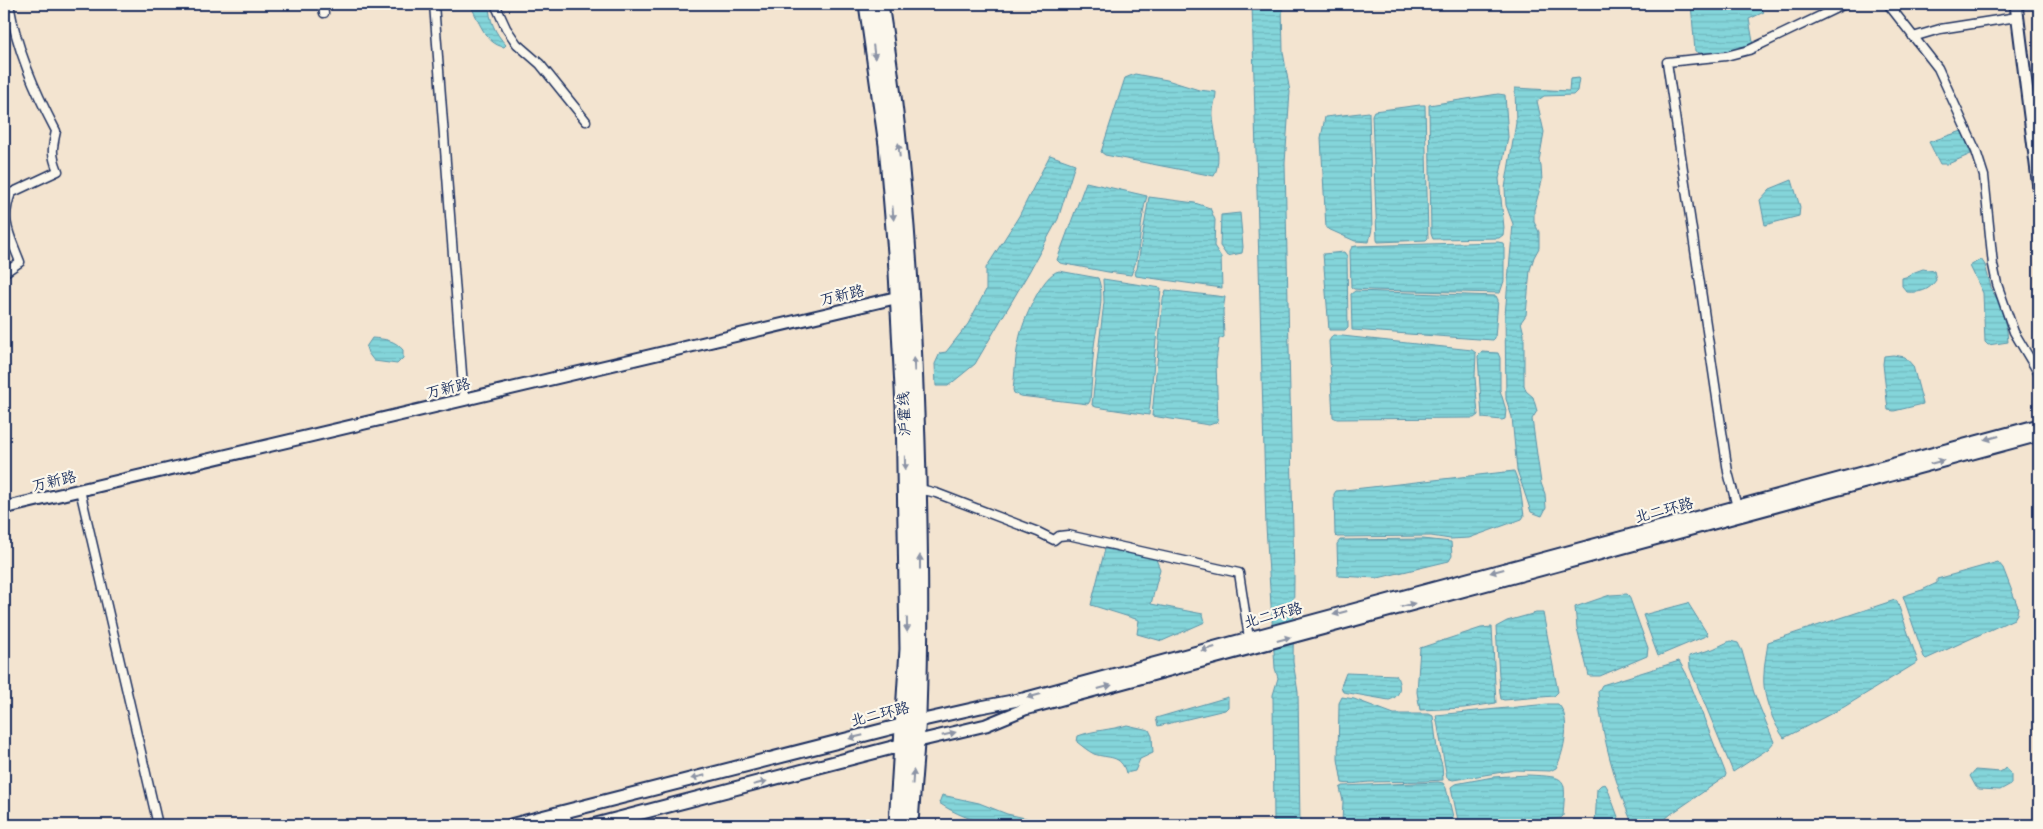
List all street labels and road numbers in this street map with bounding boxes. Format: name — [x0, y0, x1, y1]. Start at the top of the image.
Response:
street label: 万新路 — [818, 280, 866, 311]
street label: 万新路 — [424, 373, 472, 404]
street label: 沪霍线 — [893, 391, 916, 437]
street label: 万新路 — [30, 466, 78, 497]
street label: 北二环路 — [1632, 493, 1696, 528]
street label: 北二环路 — [1241, 598, 1305, 633]
street label: 北二环路 — [848, 697, 912, 732]

